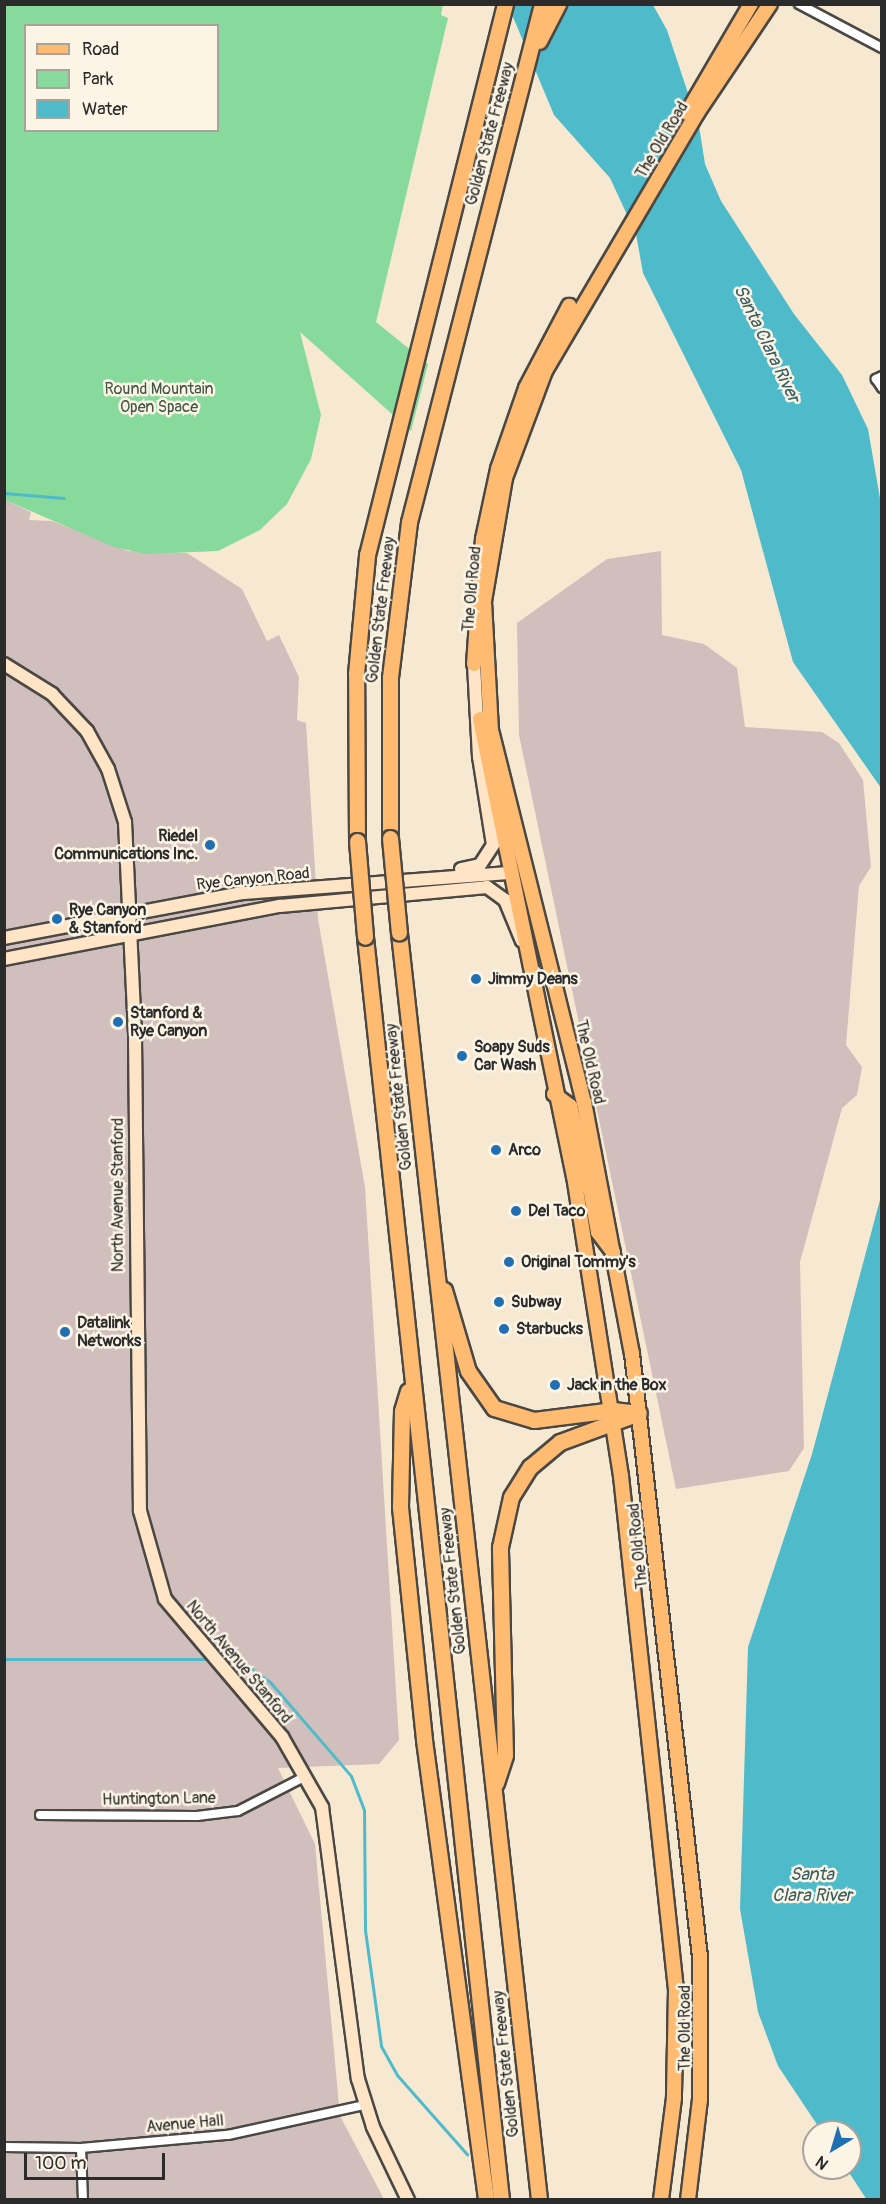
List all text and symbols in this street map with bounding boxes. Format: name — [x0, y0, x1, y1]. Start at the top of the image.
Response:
legend — [24, 24, 219, 132]
text: Road — [82, 38, 119, 61]
street label: Golden State Freeway — [462, 60, 518, 208]
text: Park — [82, 68, 114, 91]
text: Water — [82, 98, 128, 121]
street label: The Old Road — [632, 98, 692, 182]
water label: Santa Clara River — [728, 282, 804, 406]
park label: Round Mountain Open Space — [105, 379, 213, 417]
street label: Golden State Freeway — [362, 536, 400, 684]
street label: The Old Road — [459, 545, 485, 633]
place label: Riedel Communications Inc. — [54, 826, 198, 864]
marker: Riedel Communications Inc. — [203, 838, 217, 852]
street label: Rye Canyon Road — [195, 864, 311, 894]
place label: Rye Canyon & Stanford — [69, 900, 146, 938]
marker: Rye Canyon & Stanford — [50, 912, 64, 926]
place label: Jimmy Deans — [488, 969, 578, 989]
marker: Jimmy Deans — [469, 972, 483, 986]
place label: Stanford & Rye Canyon — [130, 1003, 207, 1041]
marker: Stanford & Rye Canyon — [111, 1015, 125, 1029]
street label: The Old Road — [571, 1018, 609, 1106]
street label: Golden State Freeway — [382, 1023, 416, 1171]
place label: Soapy Suds Car Wash — [474, 1037, 550, 1075]
marker: Soapy Suds Car Wash — [455, 1049, 469, 1063]
street label: North Avenue Stanford — [108, 1118, 128, 1272]
place label: Arco — [508, 1140, 541, 1160]
marker: Arco — [489, 1143, 503, 1157]
place label: Del Taco — [528, 1201, 585, 1221]
marker: Del Taco — [509, 1204, 523, 1218]
place label: Original Tommy's — [521, 1252, 636, 1272]
marker: Original Tommy's — [502, 1255, 516, 1269]
place label: Subway — [511, 1292, 561, 1312]
marker: Subway — [492, 1295, 506, 1309]
place label: Datalink Networks — [77, 1313, 141, 1351]
place label: Starbucks — [516, 1319, 583, 1339]
marker: Starbucks — [497, 1322, 511, 1336]
marker: Datalink Networks — [58, 1325, 72, 1339]
place label: Jack in the Box — [567, 1375, 666, 1395]
marker: Jack in the Box — [548, 1378, 562, 1392]
street label: The Old Road — [624, 1502, 652, 1590]
street label: Golden State Freeway — [436, 1507, 470, 1655]
street label: North Avenue Stanford — [182, 1597, 296, 1727]
street label: Huntington Lane — [102, 1788, 216, 1810]
water label: Santa Clara River — [772, 1865, 852, 1908]
street label: The Old Road — [675, 1985, 695, 2071]
street label: Golden State Freeway — [489, 1990, 523, 2138]
street label: Avenue Hall — [145, 2111, 225, 2137]
north arrow — [802, 2120, 862, 2180]
scale bar — [27, 2141, 168, 2179]
text: N — [812, 2151, 833, 2174]
text: 100 m — [35, 2152, 87, 2175]

